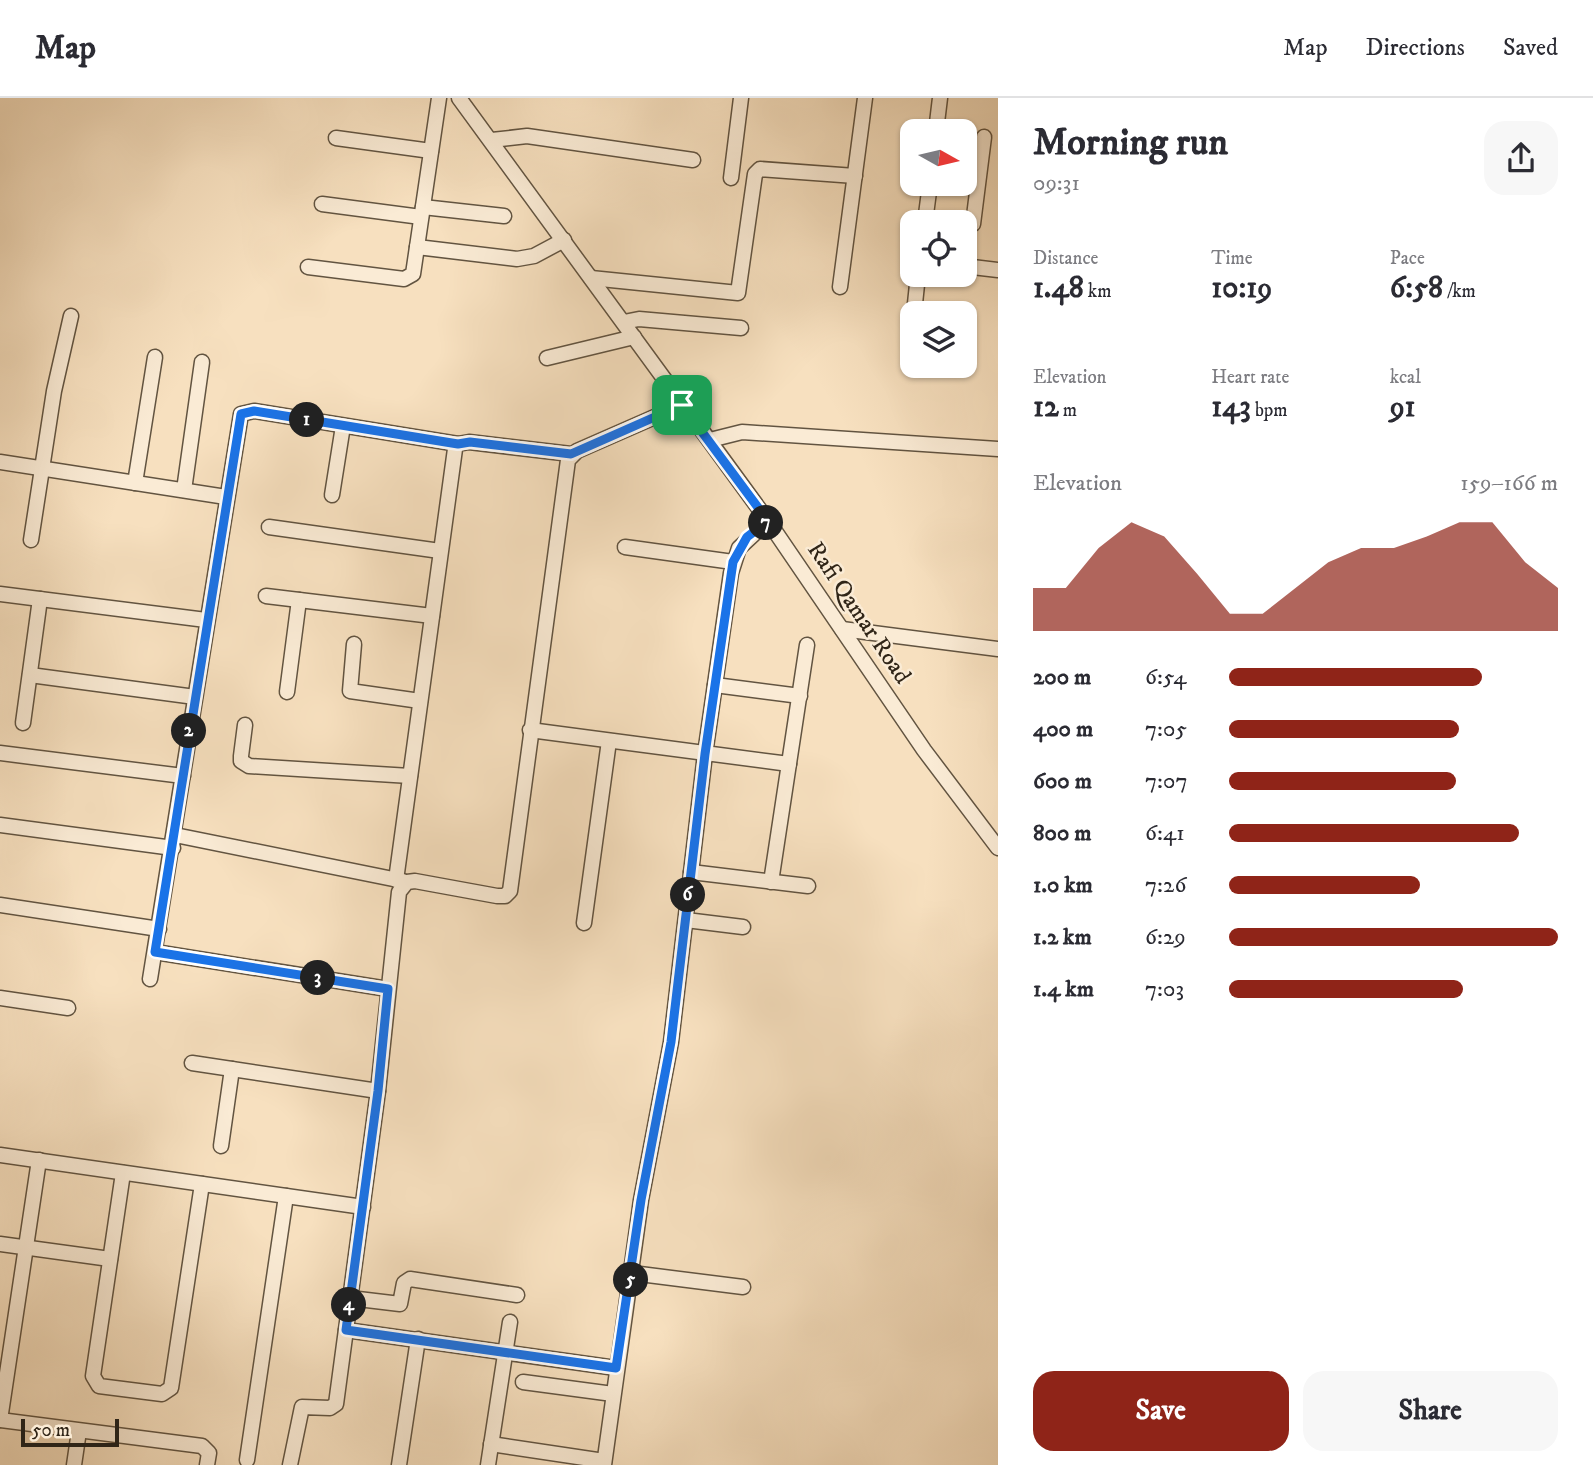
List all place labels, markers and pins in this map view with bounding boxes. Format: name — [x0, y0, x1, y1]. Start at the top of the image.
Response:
pin — [652, 375, 712, 435]
pin: 1 — [290, 402, 324, 438]
pin: 7 — [748, 506, 784, 540]
pin: 2 — [172, 714, 206, 748]
pin: 6 — [670, 878, 706, 912]
pin: 3 — [300, 960, 336, 996]
pin: 5 — [614, 1262, 648, 1298]
pin: 4 — [332, 1288, 366, 1322]

